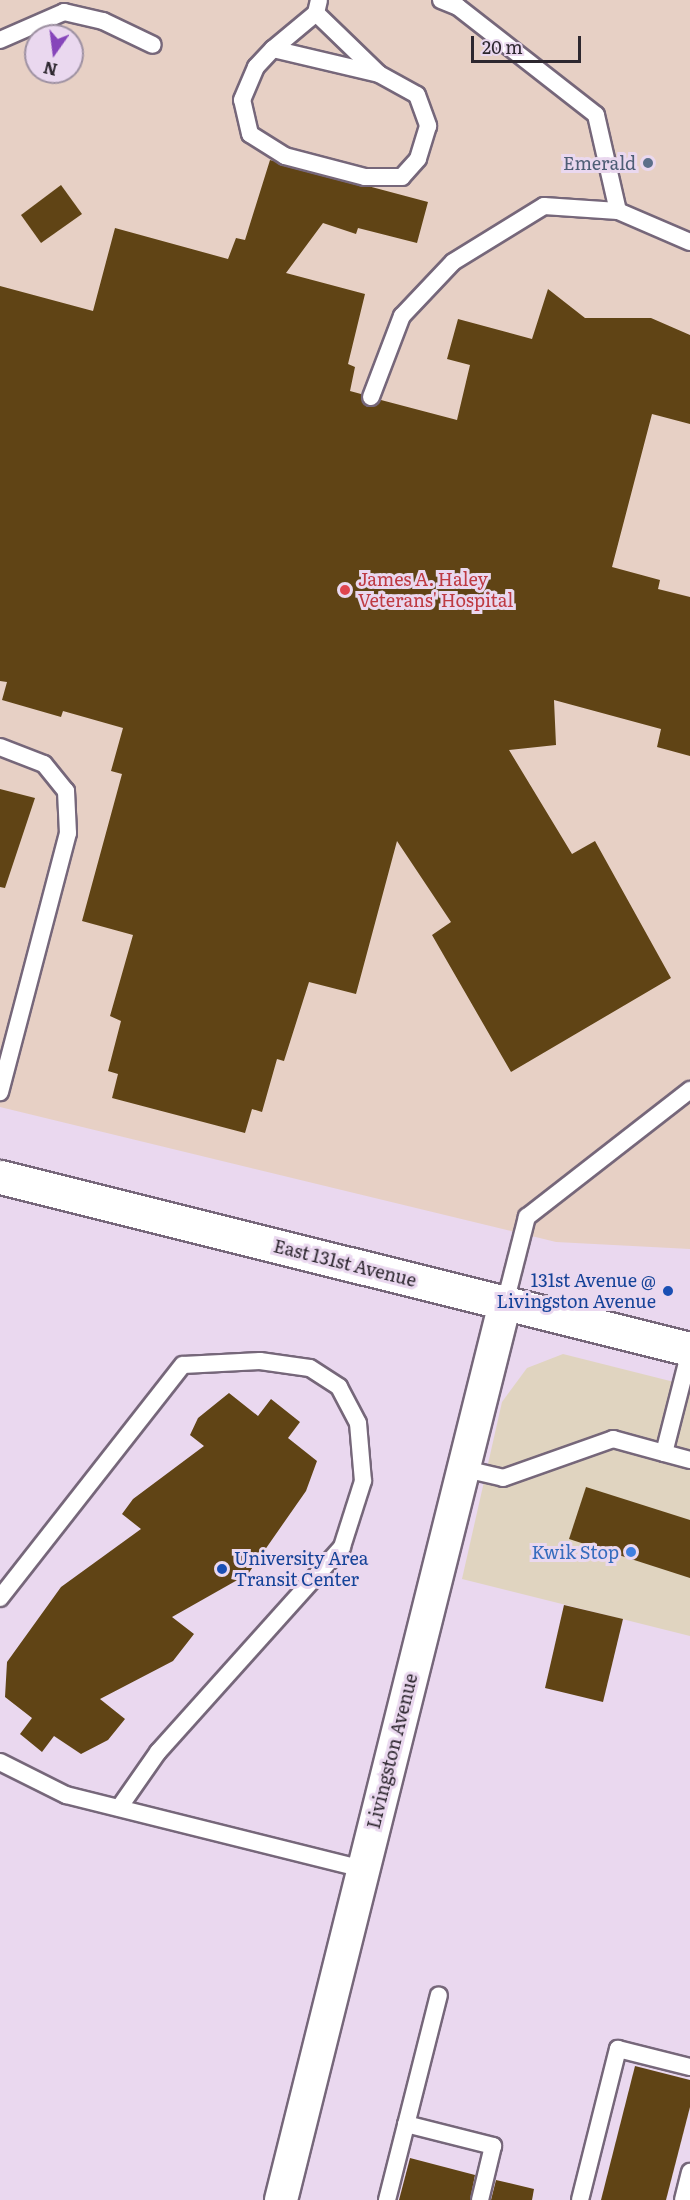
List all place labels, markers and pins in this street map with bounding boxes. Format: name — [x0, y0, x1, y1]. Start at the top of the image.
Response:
place label: Emerald — [563, 152, 636, 174]
marker: Emerald — [641, 156, 655, 170]
place label: James A. Haley Veterans' Hospital — [358, 569, 513, 612]
marker: James A. Haley Veterans' Hospital — [336, 581, 354, 599]
place label: 131st Avenue @ Livingston Avenue — [497, 1270, 656, 1312]
marker: 131st Avenue @ Livingston Avenue — [661, 1284, 675, 1298]
place label: Kwik Stop — [531, 1541, 619, 1563]
marker: Kwik Stop — [624, 1545, 638, 1559]
place label: University Area Transit Center — [234, 1548, 368, 1590]
marker: University Area Transit Center — [215, 1562, 229, 1576]

